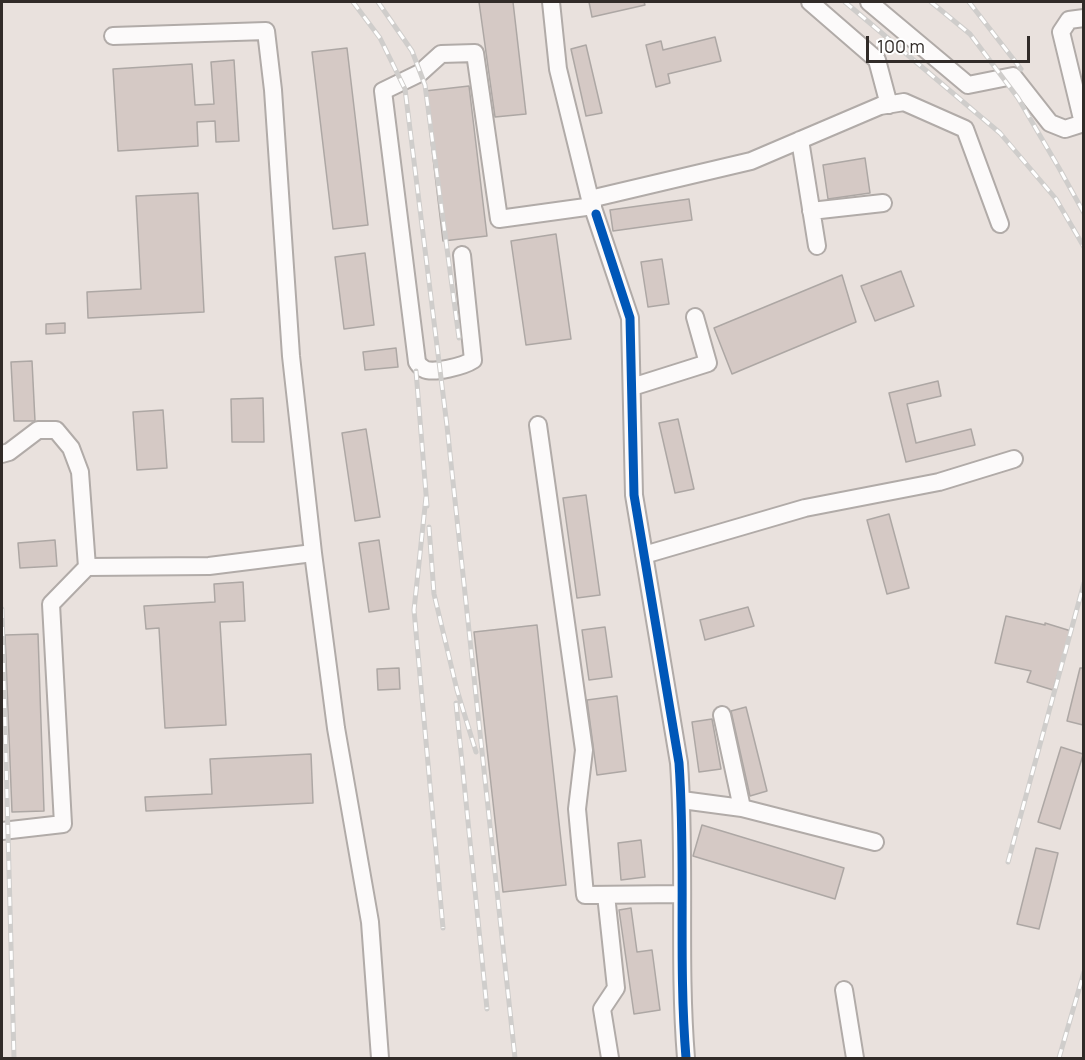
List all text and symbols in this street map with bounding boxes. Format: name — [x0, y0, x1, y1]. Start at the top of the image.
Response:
scale bar — [869, 24, 1032, 62]
text: 100 m — [877, 34, 925, 58]

